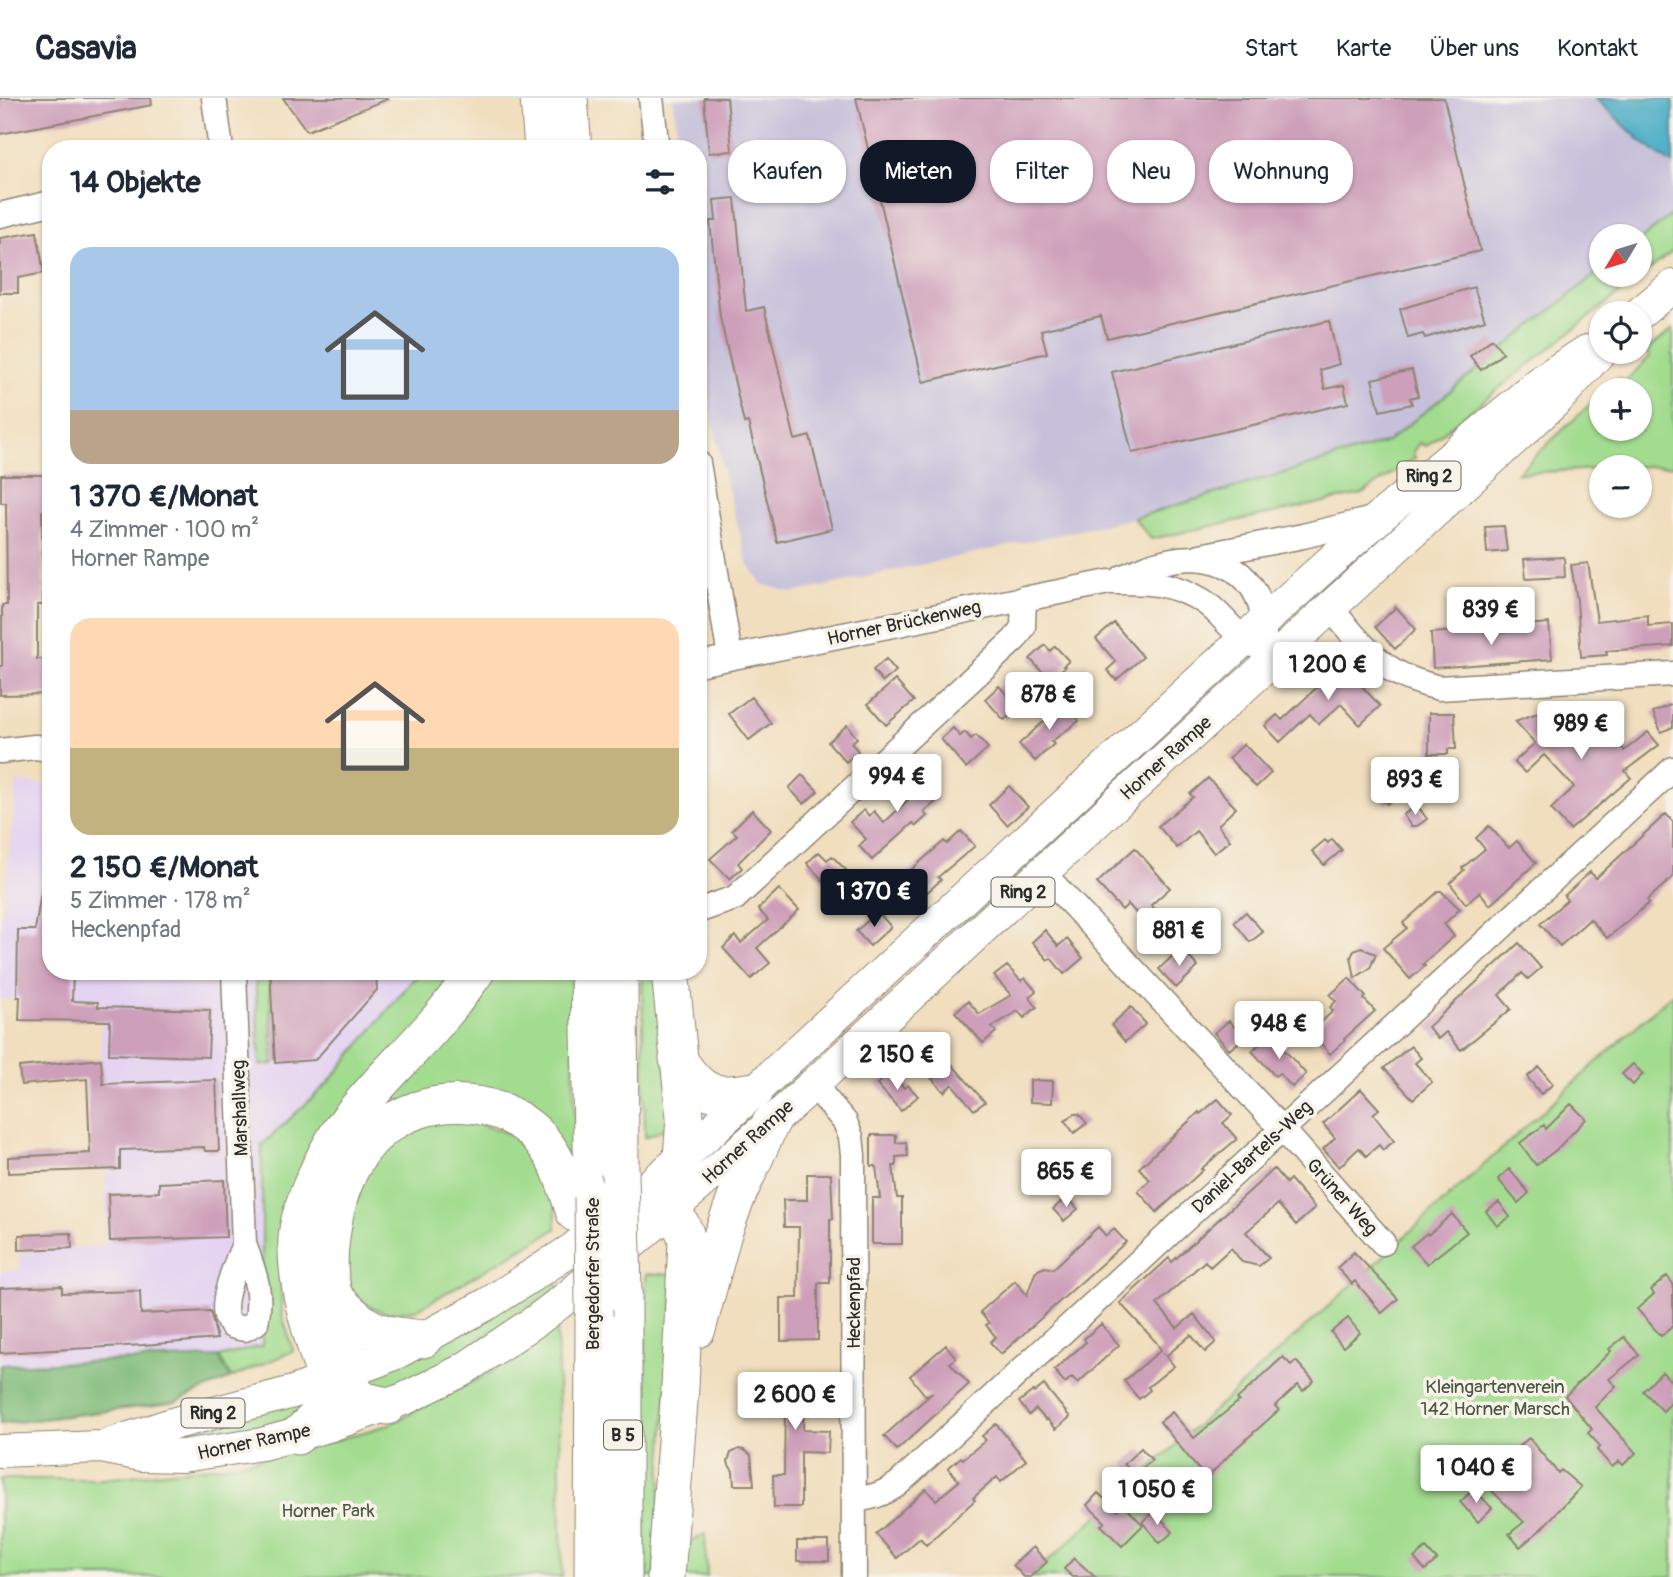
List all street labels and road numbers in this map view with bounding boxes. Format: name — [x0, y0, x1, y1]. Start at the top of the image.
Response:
road number: Ring 2 — [1398, 462, 1460, 490]
street label: Horner Brückenweg — [825, 595, 983, 651]
street label: Horner Rampe — [1115, 710, 1217, 805]
road number: Ring 2 — [992, 878, 1054, 906]
street label: Marshallweg — [226, 1059, 254, 1157]
street label: Horner Rampe — [697, 1094, 799, 1189]
street label: Daniel-Bartels-Weg — [1187, 1095, 1317, 1219]
street label: Grüner Weg — [1301, 1154, 1383, 1240]
street label: Bergedorfer Straße — [581, 1197, 605, 1350]
street label: Heckenpfad — [842, 1257, 866, 1349]
road number: Ring 2 — [182, 1398, 244, 1428]
street label: Horner Rampe — [195, 1418, 313, 1466]
road number: B 5 — [604, 1420, 642, 1450]

